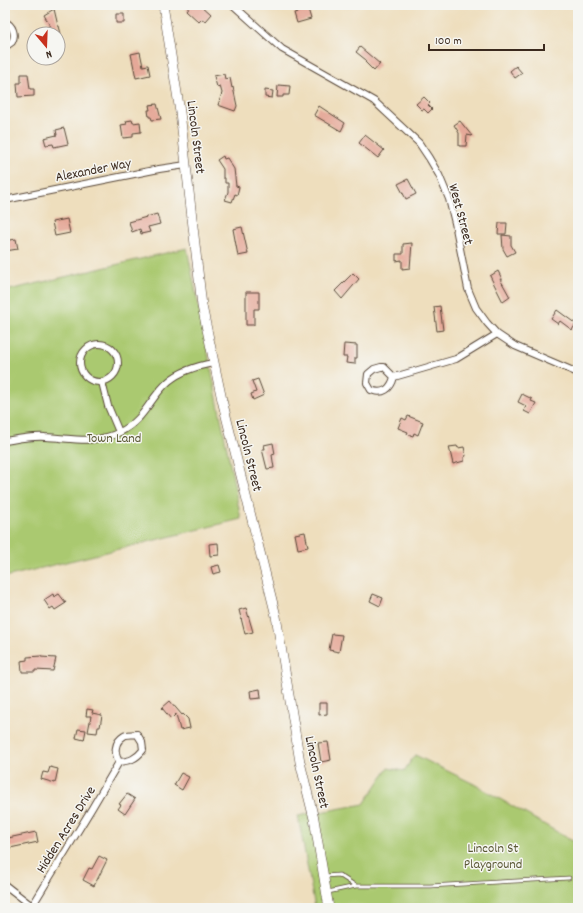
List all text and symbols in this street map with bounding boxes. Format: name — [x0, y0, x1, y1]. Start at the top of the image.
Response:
north arrow — [26, 26, 66, 66]
scale bar — [429, 26, 544, 52]
text: 100 m — [435, 33, 462, 50]
text: N — [43, 45, 54, 62]
street label: Lincoln Street — [181, 99, 209, 175]
street label: Alexander Way — [54, 154, 133, 188]
street label: West Street — [442, 182, 478, 247]
street label: Lincoln Street — [229, 417, 267, 494]
park label: Town Land — [87, 429, 141, 449]
street label: Lincoln Street — [299, 734, 333, 811]
street label: Hidden Acres Drive — [32, 783, 102, 878]
park label: Lincoln St Playground — [464, 839, 522, 875]

